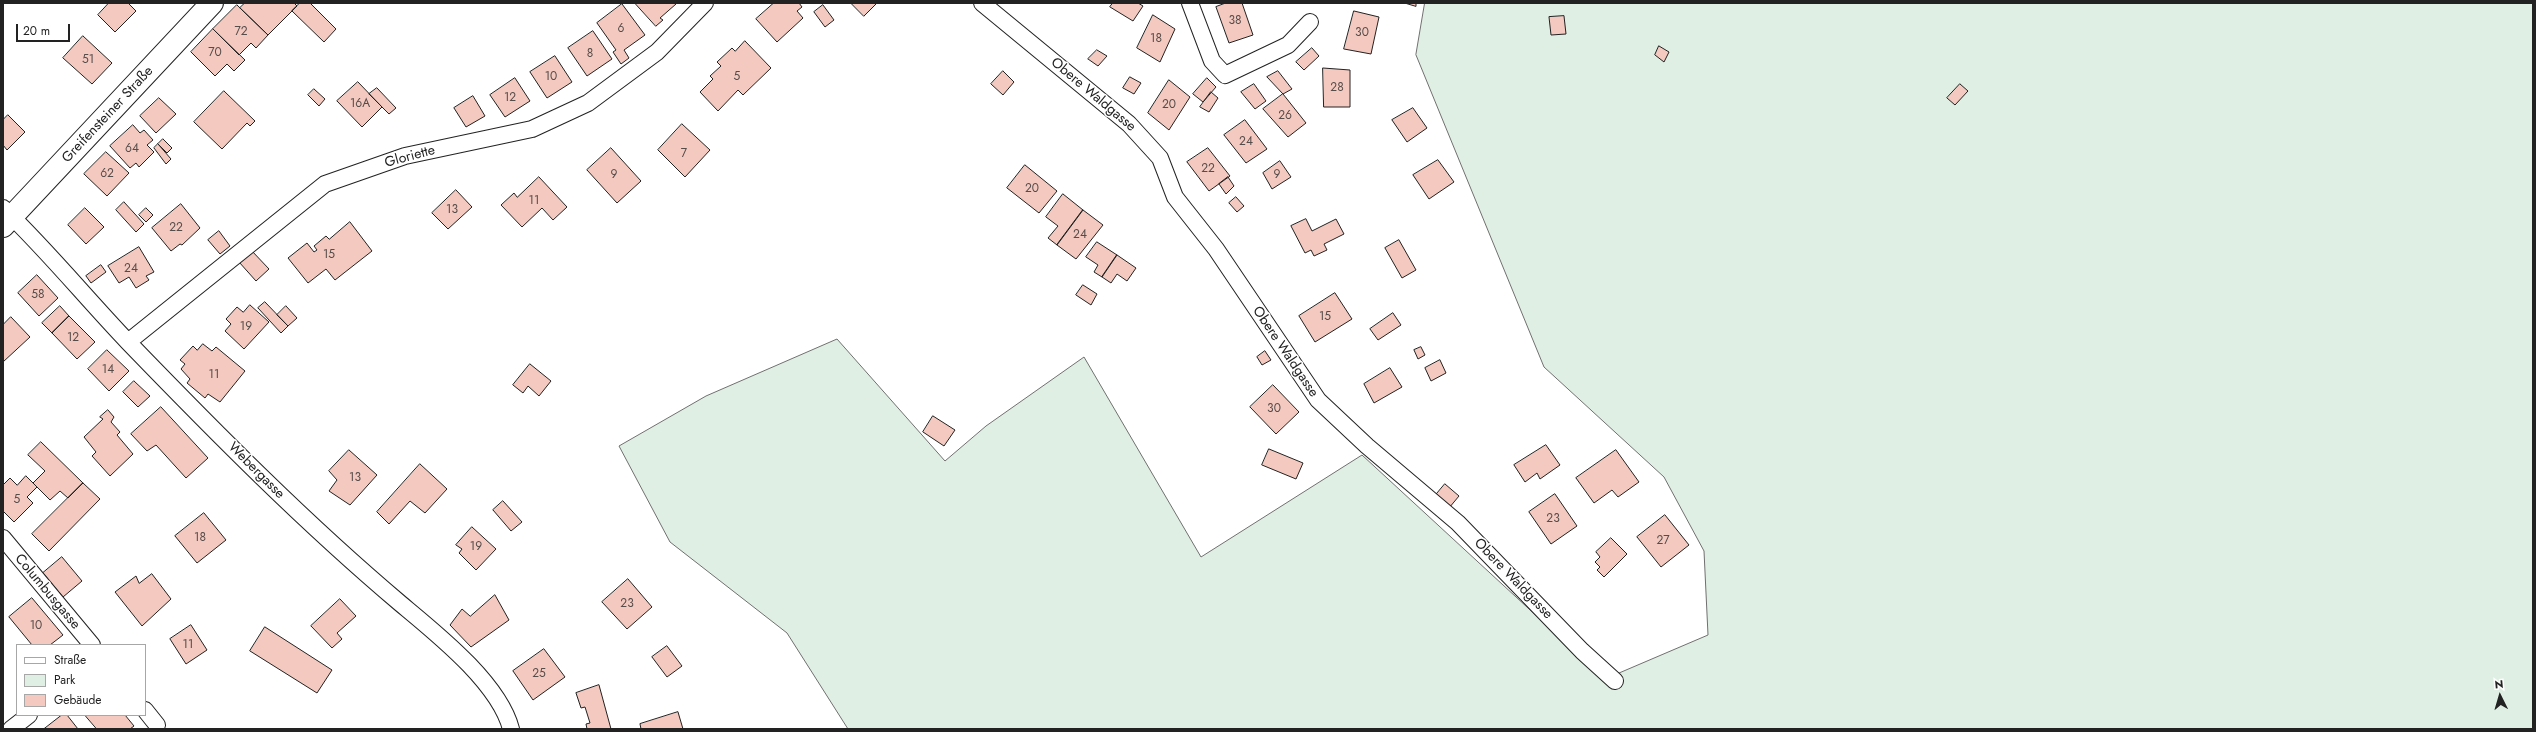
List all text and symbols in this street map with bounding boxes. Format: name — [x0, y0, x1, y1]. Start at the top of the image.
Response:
house number: 38 — [1228, 14, 1242, 28]
scale bar — [18, 16, 72, 42]
text: 20 m — [23, 22, 50, 40]
house number: 6 — [618, 22, 624, 36]
house number: 72 — [234, 25, 248, 39]
house number: 30 — [1355, 26, 1369, 40]
house number: 18 — [1150, 32, 1162, 46]
house number: 70 — [208, 46, 222, 60]
house number: 8 — [587, 47, 593, 61]
house number: 51 — [82, 53, 94, 67]
street label: Obere Waldgasse — [1047, 55, 1139, 135]
street label: Greifensteiner Straße — [59, 63, 157, 167]
house number: 10 — [545, 70, 557, 84]
house number: 5 — [734, 70, 740, 84]
house number: 28 — [1330, 81, 1344, 95]
house number: 12 — [504, 91, 516, 105]
house number: 16A — [350, 97, 370, 111]
house number: 20 — [1162, 98, 1176, 112]
house number: 26 — [1278, 109, 1292, 123]
house number: 24 — [1239, 135, 1253, 149]
house number: 64 — [125, 142, 139, 156]
street label: Gloriette — [383, 142, 437, 172]
house number: 7 — [681, 147, 687, 161]
house number: 22 — [1201, 162, 1215, 176]
house number: 62 — [100, 167, 114, 181]
house number: 9 — [611, 168, 617, 182]
house number: 9 — [1274, 168, 1280, 182]
house number: 20 — [1025, 182, 1039, 196]
house number: 11 — [529, 194, 539, 208]
house number: 13 — [446, 203, 458, 217]
house number: 22 — [169, 221, 183, 235]
house number: 24 — [1073, 228, 1087, 242]
house number: 15 — [323, 248, 335, 262]
house number: 24 — [124, 262, 138, 276]
house number: 58 — [31, 288, 45, 302]
street label: Obere Waldgasse — [1248, 303, 1322, 401]
house number: 15 — [1319, 310, 1331, 324]
house number: 19 — [240, 320, 252, 334]
house number: 12 — [67, 331, 79, 345]
house number: 14 — [102, 363, 114, 377]
house number: 11 — [209, 368, 219, 382]
house number: 30 — [1267, 402, 1281, 416]
street label: Webergasse — [224, 439, 288, 503]
house number: 13 — [349, 471, 361, 485]
house number: 5 — [14, 493, 20, 507]
house number: 23 — [1546, 512, 1560, 526]
house number: 18 — [194, 531, 206, 545]
house number: 27 — [1656, 534, 1670, 548]
street label: Obere Waldgasse — [1470, 535, 1556, 623]
house number: 19 — [470, 540, 482, 554]
street label: Columbusgasse — [11, 551, 83, 633]
house number: 23 — [620, 597, 634, 611]
house number: 10 — [30, 619, 42, 633]
house number: 11 — [183, 638, 193, 652]
legend — [16, 644, 146, 716]
text: Straße — [54, 651, 86, 669]
house number: 25 — [532, 667, 546, 681]
text: Park — [54, 671, 75, 689]
north arrow — [2480, 676, 2520, 716]
text: N — [2494, 676, 2504, 692]
text: Gebäude — [54, 691, 101, 709]

